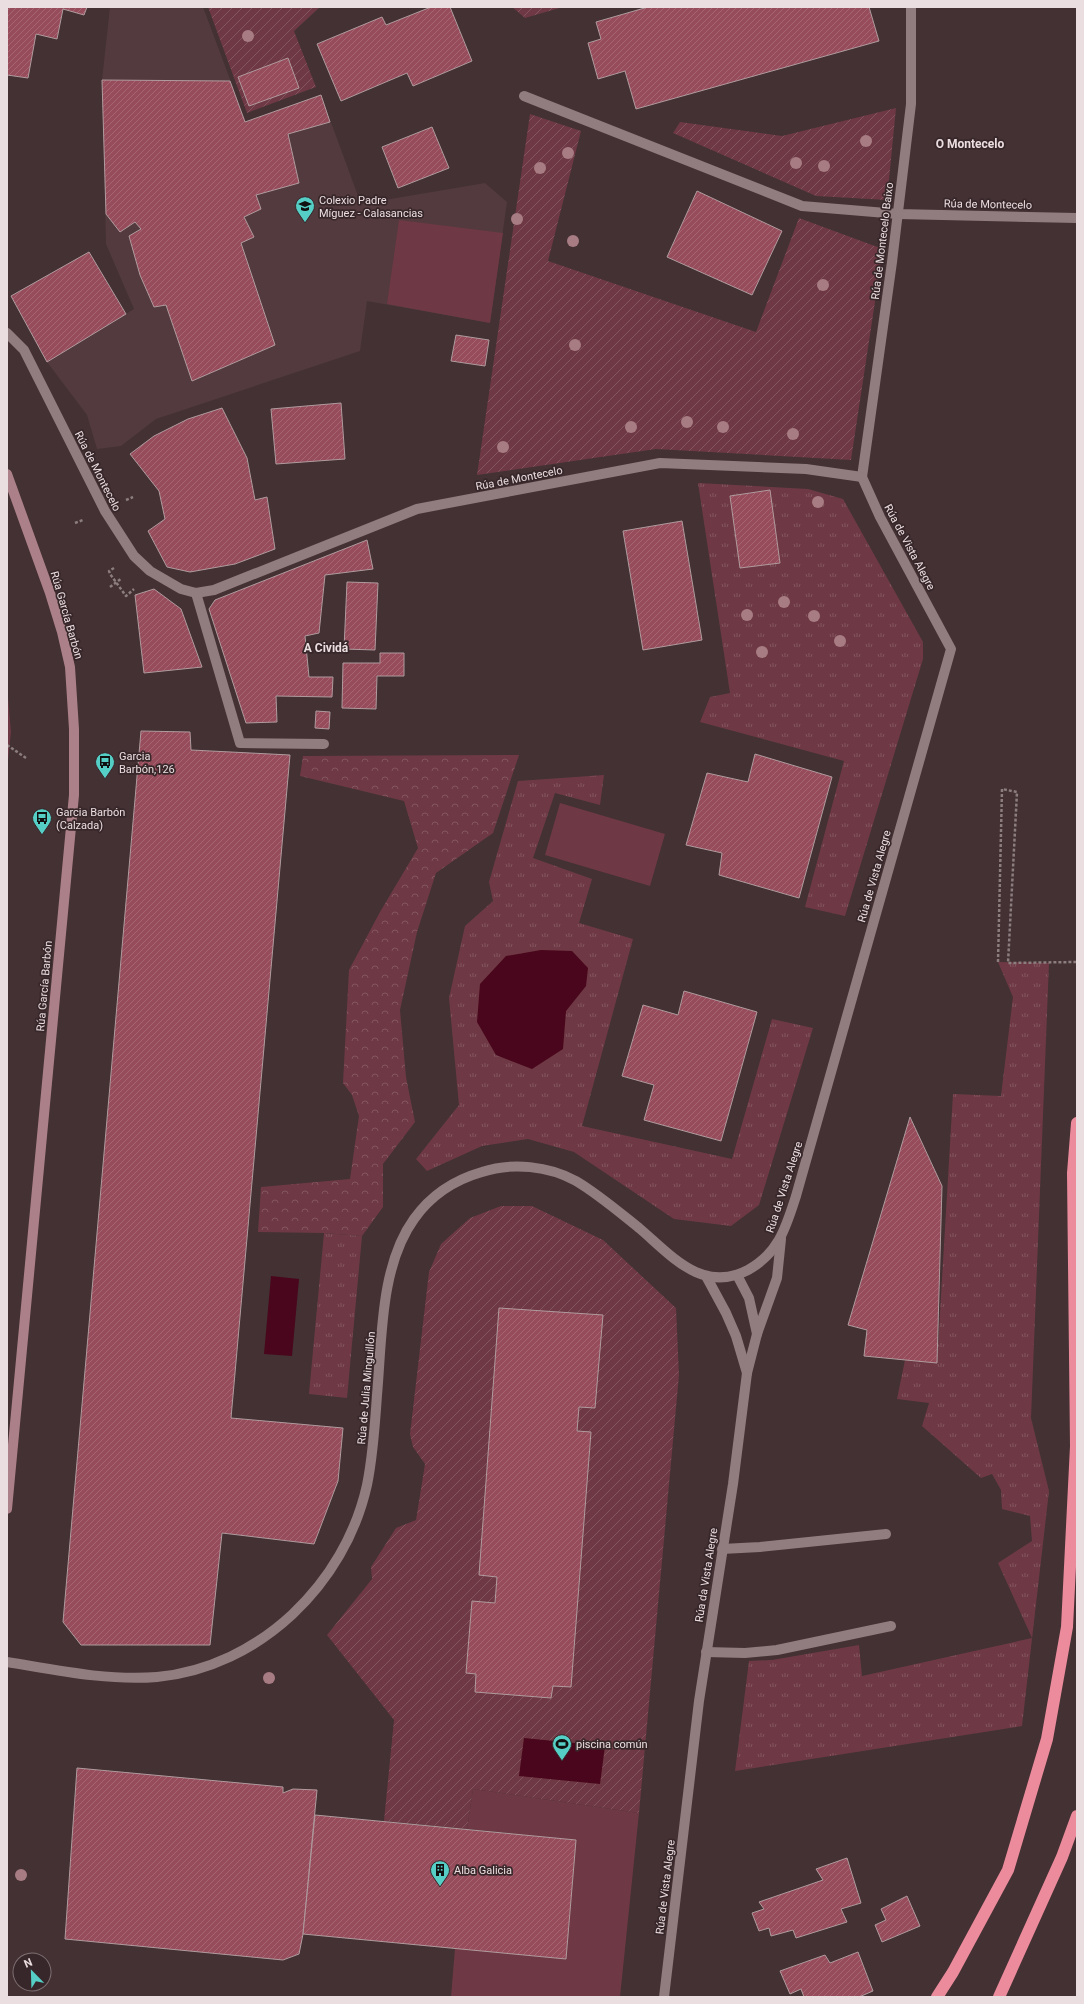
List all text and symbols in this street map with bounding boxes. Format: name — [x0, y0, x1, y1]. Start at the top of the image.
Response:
district label: O Montecelo — [936, 137, 1004, 151]
street label: Rúa de Montecelo Baixo — [869, 182, 896, 300]
place label: Colexio Padre Míguez - Calasancias — [319, 194, 423, 220]
school or university icon: Colexio Padre Míguez - Calasancias — [294, 195, 316, 223]
street label: Rúa de Montecelo — [944, 197, 1032, 212]
street label: Rúa de Montecelo — [72, 429, 123, 513]
street label: Rúa de Montecelo — [475, 464, 564, 493]
street label: Rúa de Vista Alegre — [881, 502, 938, 593]
street label: Rúa García Barbón — [48, 570, 85, 661]
district label: A Cividá — [304, 641, 349, 655]
place label: Garcia Barbón,126 — [119, 750, 175, 776]
bus stop icon: Garcia Barbón,126 — [94, 751, 116, 779]
place label: Garcia Barbón (Calzada) — [56, 806, 125, 832]
bus stop icon: Garcia Barbón (Calzada) — [31, 807, 53, 835]
street label: Rúa de Vista Alegre — [855, 828, 894, 924]
street label: Rúa García Barbón — [34, 940, 55, 1032]
street label: Rúa de Vista Alegre — [764, 1140, 805, 1234]
street label: Rúa de Julia Minguillón — [355, 1331, 378, 1445]
street label: Rúa da Vista Alegre — [693, 1527, 720, 1623]
sports icon: piscina común — [551, 1733, 573, 1761]
place label: piscina común — [576, 1738, 648, 1751]
street label: Rúa de Vista Alegre — [653, 1839, 678, 1935]
building icon: Alba Galicia — [429, 1859, 451, 1887]
place label: Alba Galicia — [454, 1864, 512, 1877]
north arrow — [12, 1952, 52, 1992]
text: N — [22, 1956, 35, 1971]

